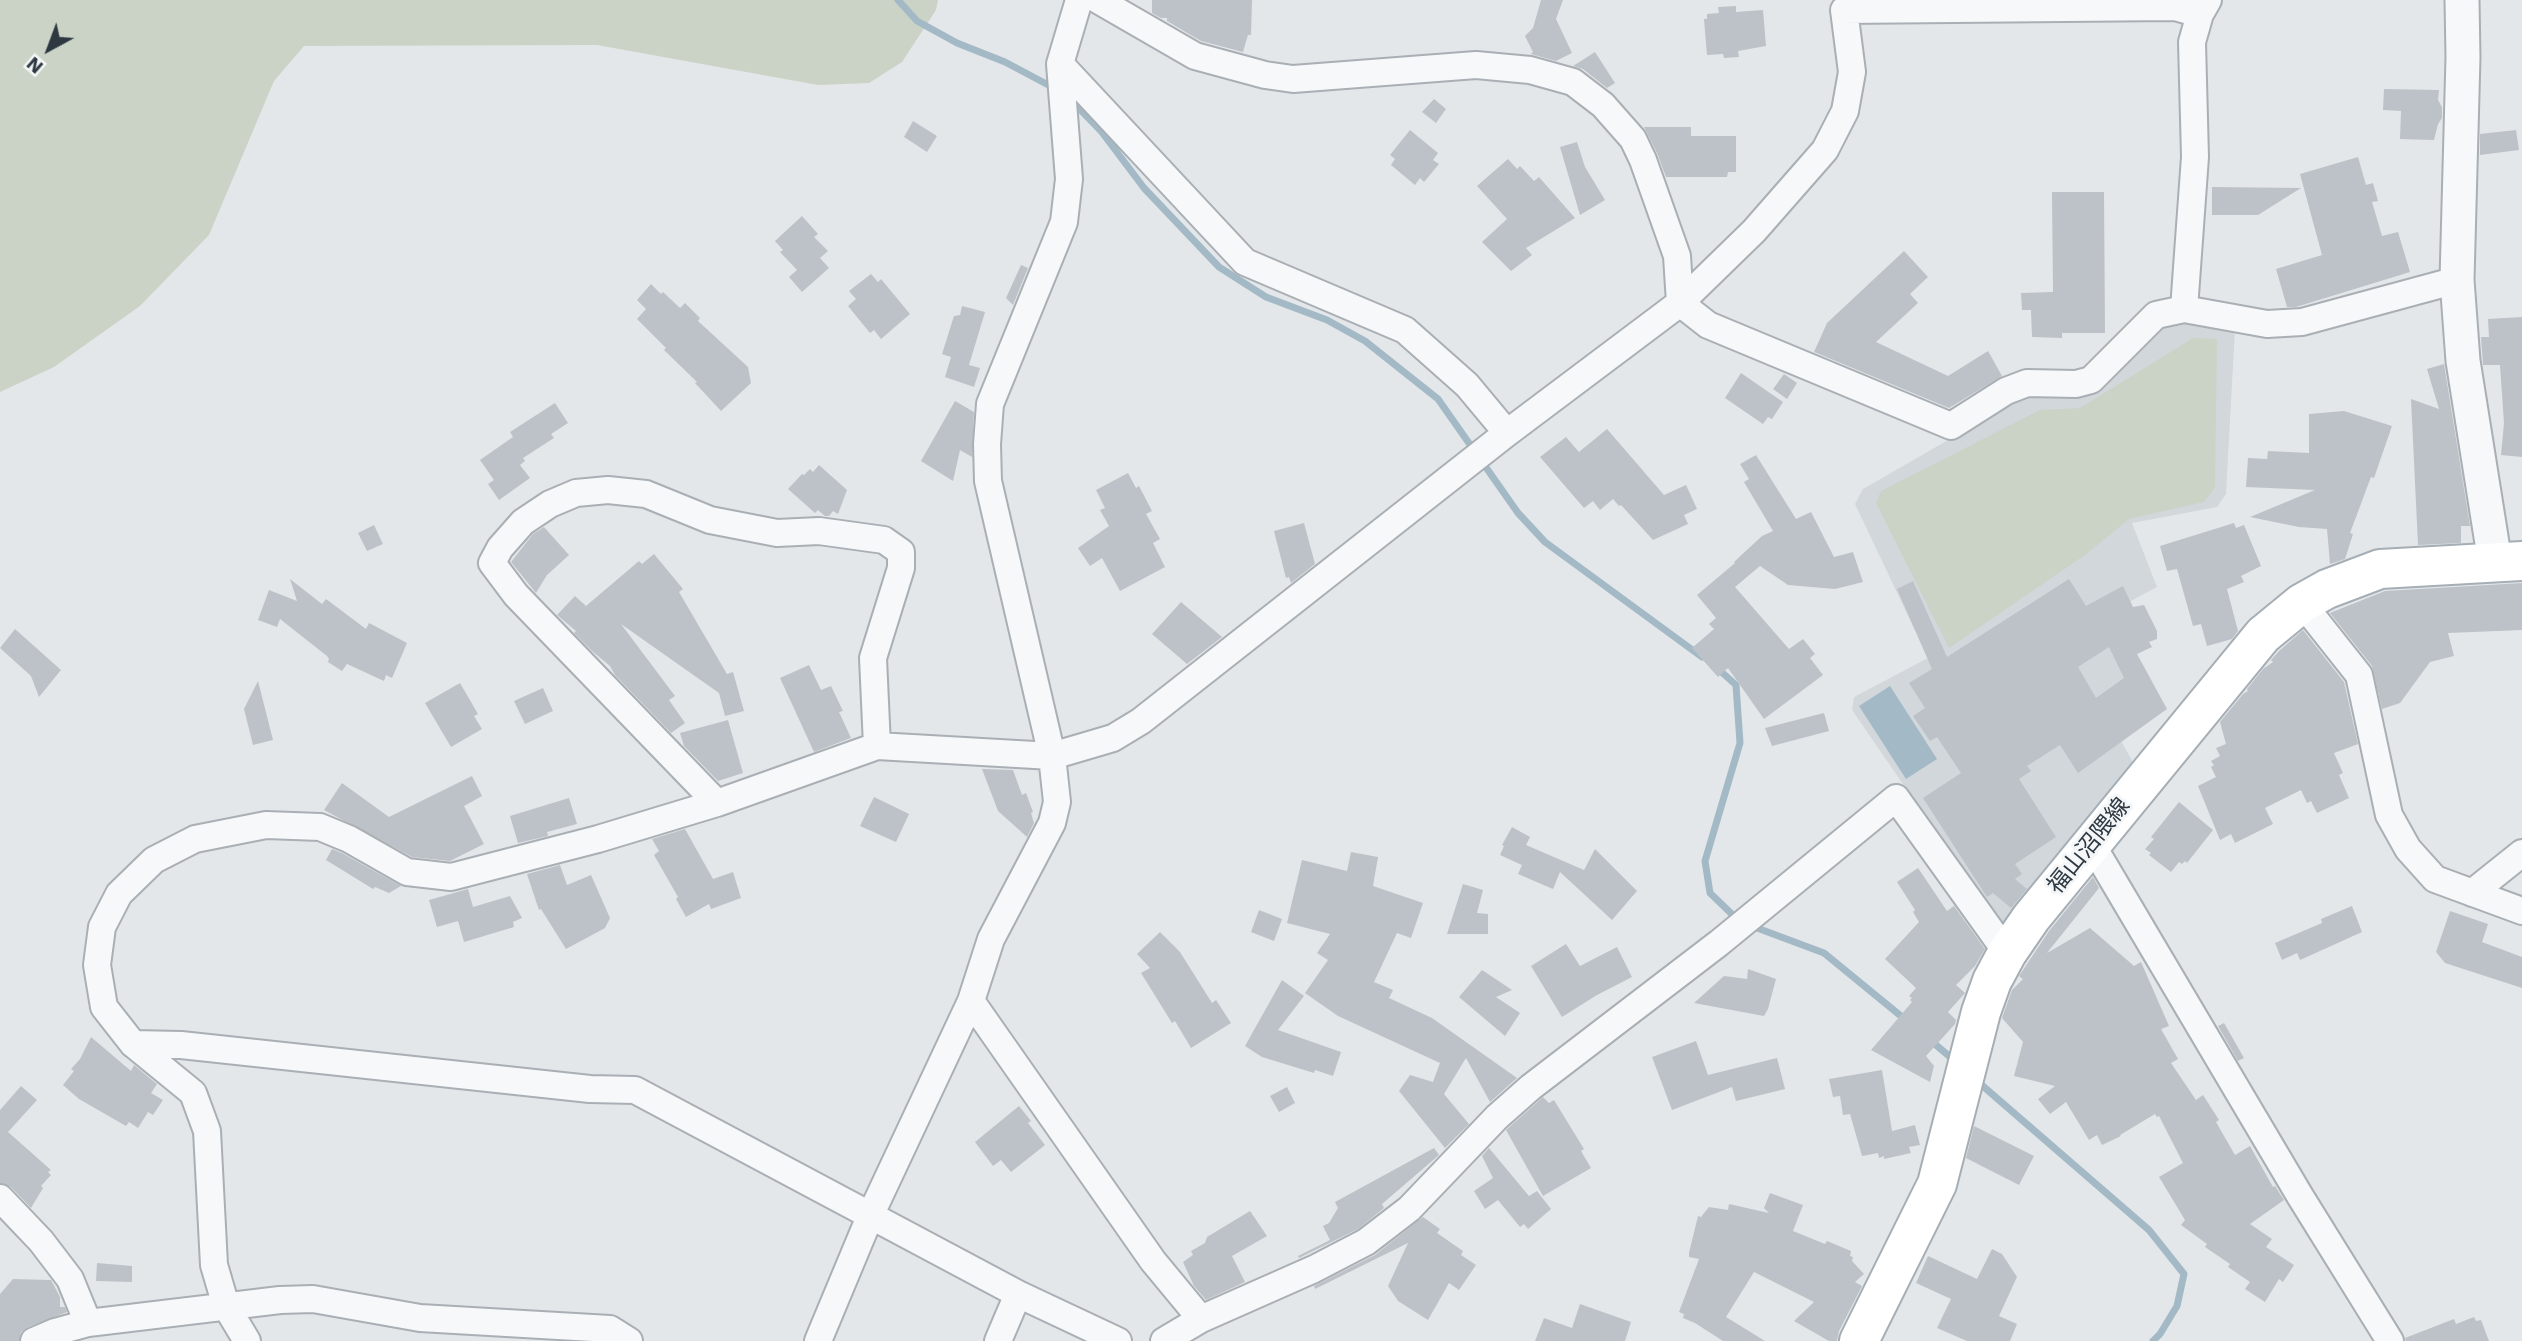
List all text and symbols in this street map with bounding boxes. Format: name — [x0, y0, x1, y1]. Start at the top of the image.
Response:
north arrow — [14, 14, 84, 84]
text: N — [22, 52, 48, 79]
street label: 福山沼隈線 — [2042, 793, 2136, 899]

